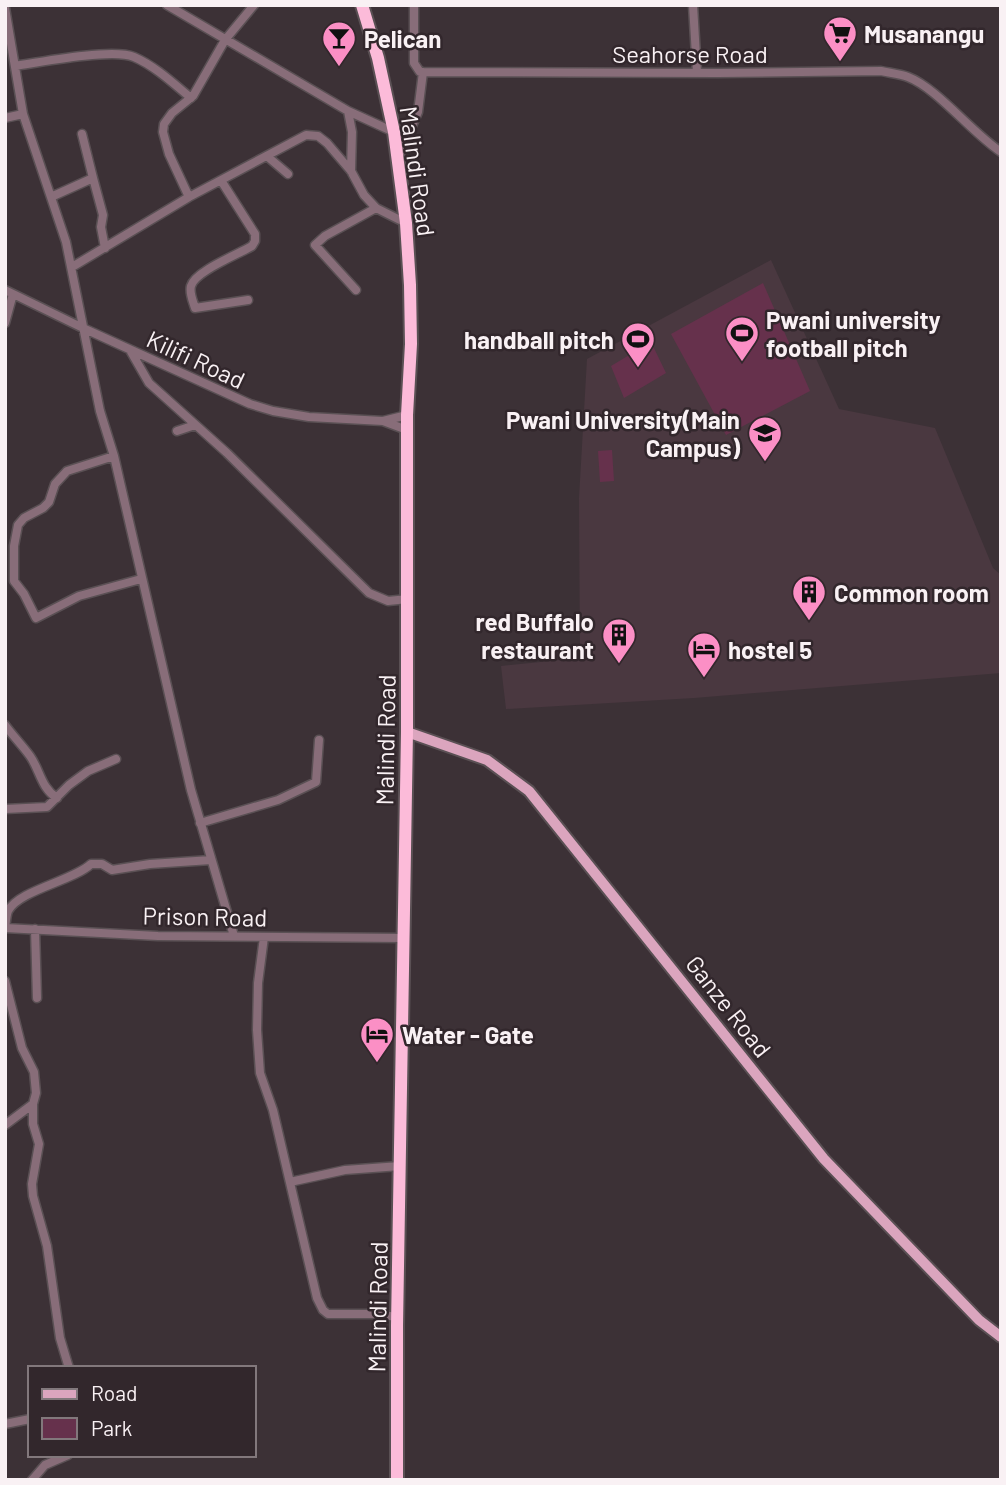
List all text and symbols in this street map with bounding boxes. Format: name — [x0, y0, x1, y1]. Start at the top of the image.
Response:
supermarket icon: Musanangu — [821, 14, 859, 63]
bar icon: Pelican — [320, 19, 358, 68]
place label: Musanangu — [864, 19, 984, 48]
place label: Pelican — [364, 24, 441, 53]
street label: Seahorse Road — [612, 39, 768, 68]
street label: Malindi Road — [395, 104, 441, 238]
place label: Pwani university football pitch — [766, 305, 941, 362]
sports icon: Pwani university football pitch — [723, 314, 761, 363]
sports icon: handball pitch — [619, 320, 657, 369]
street label: Kilifi Road — [142, 324, 250, 394]
place label: handball pitch — [464, 325, 614, 354]
place label: Pwani University(Main Campus) — [506, 405, 741, 462]
school or university icon: Pwani University(Main Campus) — [746, 414, 784, 463]
building icon: Common room — [790, 573, 828, 622]
place label: Common room — [834, 578, 989, 607]
place label: red Buffalo restaurant — [476, 607, 594, 664]
building icon: red Buffalo restaurant — [600, 616, 638, 665]
hotel icon: hostel 5 — [685, 630, 723, 679]
place label: hostel 5 — [728, 635, 812, 664]
street label: Malindi Road — [369, 674, 401, 806]
street label: Prison Road — [143, 900, 267, 932]
street label: Ganze Road — [680, 949, 778, 1063]
hotel icon: Water - Gate — [358, 1015, 396, 1064]
place label: Water - Gate — [402, 1020, 534, 1049]
street label: Malindi Road — [361, 1241, 393, 1373]
legend — [28, 1366, 256, 1457]
text: Road — [91, 1380, 137, 1405]
text: Park — [91, 1415, 132, 1440]

